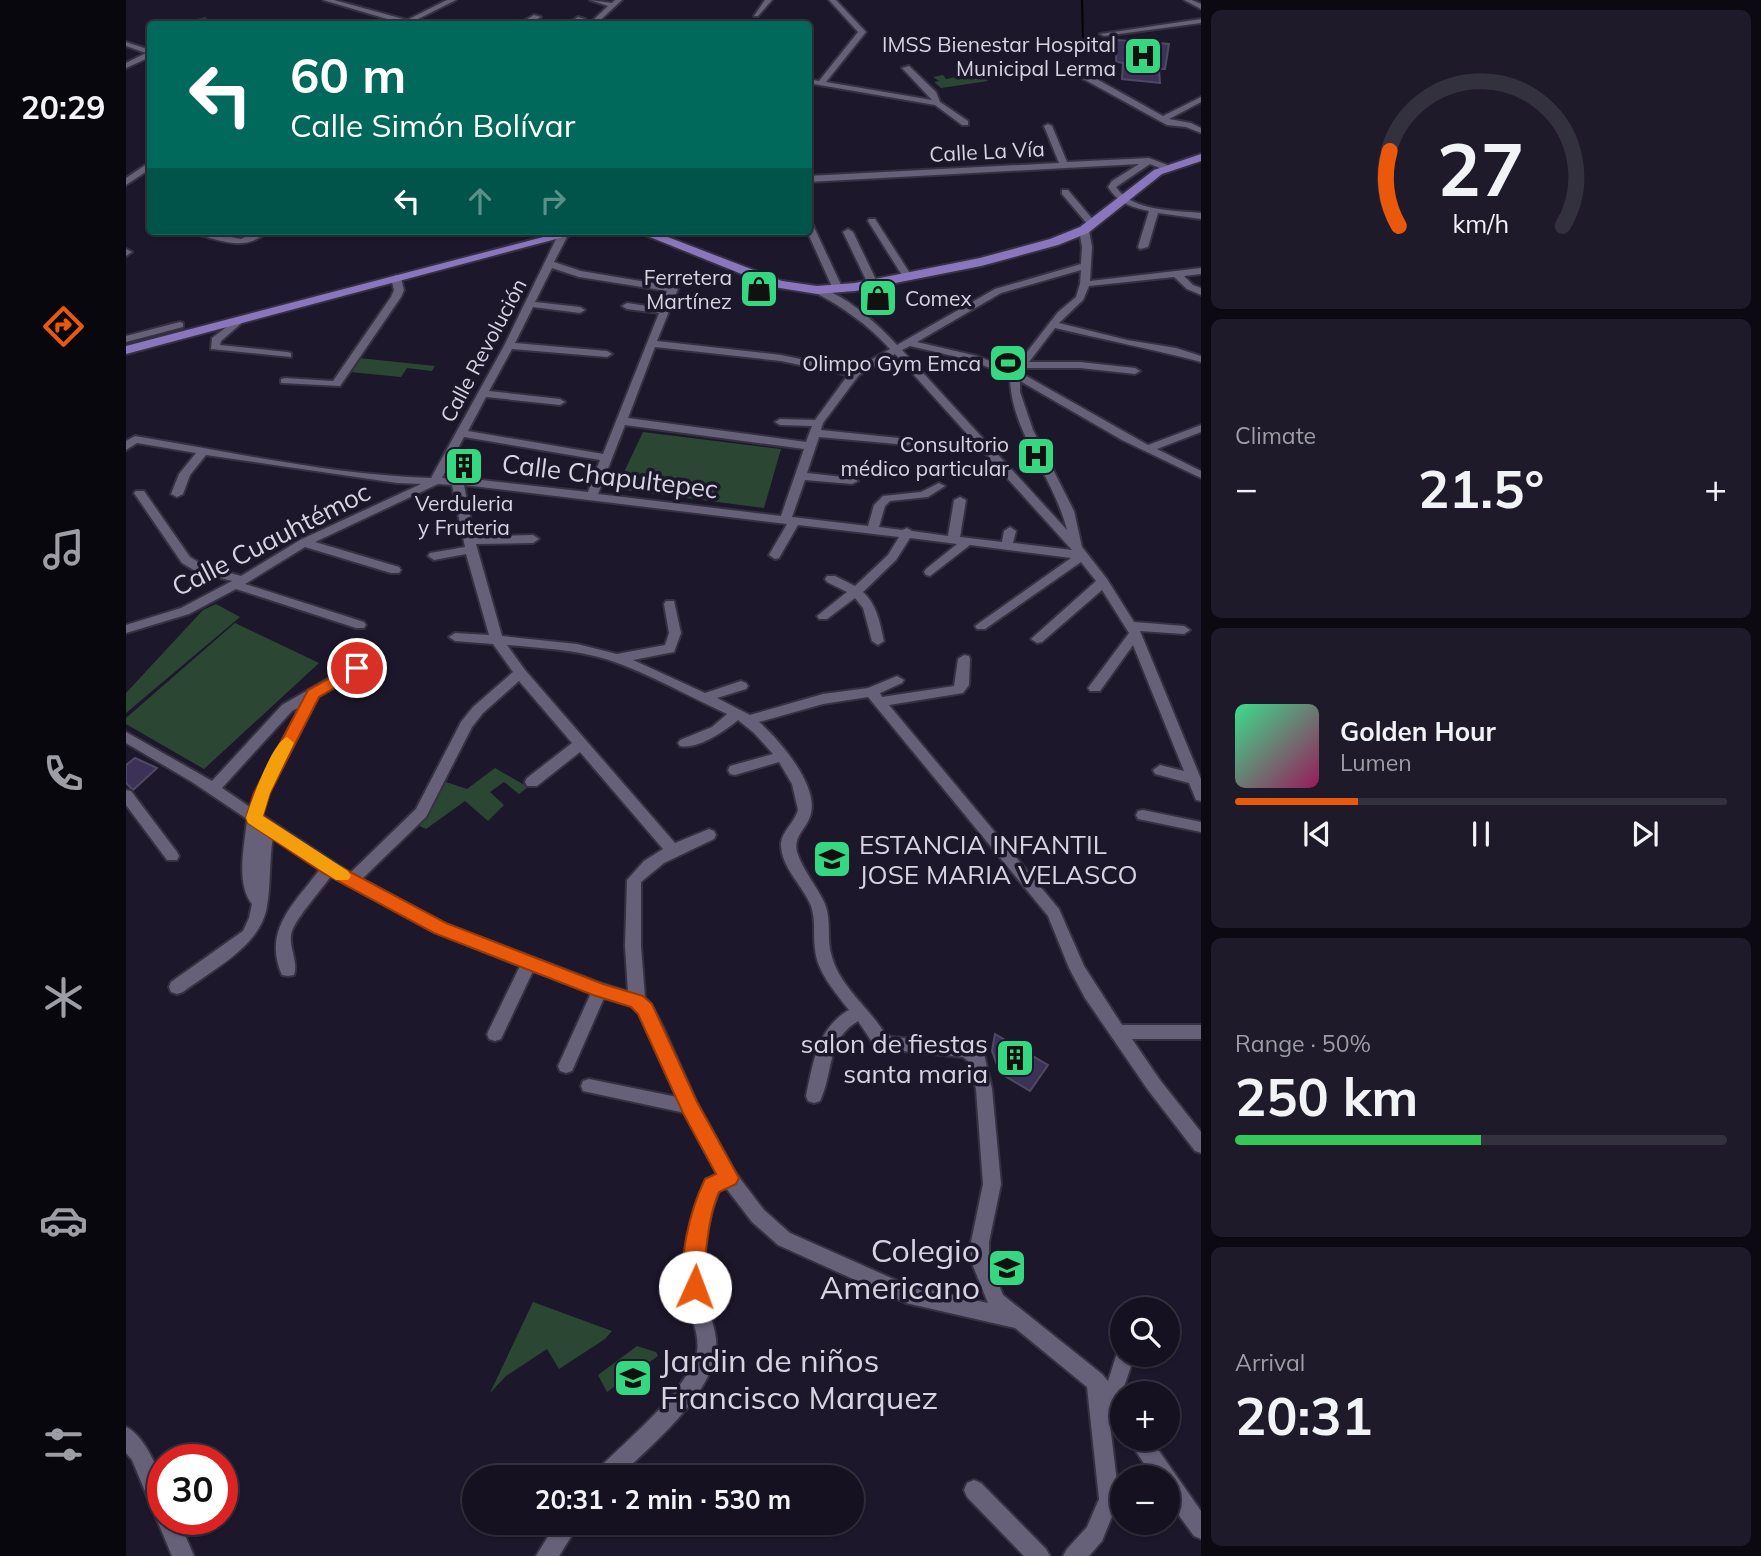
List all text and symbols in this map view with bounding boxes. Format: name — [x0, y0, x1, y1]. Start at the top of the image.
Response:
place label: IMSS Bienestar Hospital Municipal Lerma — [882, 31, 1116, 81]
hospital icon: IMSS Bienestar Hospital Municipal Lerma — [1122, 35, 1164, 77]
text: 60 m — [290, 44, 406, 105]
icon: left — [175, 49, 266, 140]
text: 20:29 — [21, 87, 105, 127]
text: Calle Simón Bolívar — [290, 105, 575, 145]
text: 27 — [1437, 123, 1525, 214]
street label: Calle La Vía — [929, 135, 1045, 167]
icon: left — [388, 182, 426, 220]
icon: ahead — [461, 182, 499, 220]
icon: right — [534, 182, 572, 220]
text: km/h — [1453, 207, 1509, 238]
place label: Ferretera Martínez — [644, 264, 732, 314]
shop icon: Ferretera Martínez — [738, 268, 780, 310]
street label: Calle Revolución — [434, 274, 532, 426]
shop icon: Comex — [857, 277, 899, 319]
place label: Comex — [905, 285, 972, 311]
icon: directions — [39, 302, 88, 351]
sports icon: Olimpo Gym Emca — [987, 342, 1029, 384]
place label: Olimpo Gym Emca — [802, 350, 981, 376]
text: Climate — [1235, 421, 1316, 450]
place label: Consultorio médico particular — [840, 431, 1009, 481]
hospital icon: Consultorio médico particular — [1015, 435, 1057, 477]
building icon: Verduleria y Fruteria — [443, 445, 485, 487]
street label: Calle Chapultepec — [500, 446, 720, 506]
text: 21.5° — [1418, 456, 1544, 521]
text: − — [1235, 464, 1258, 512]
text: + — [1704, 464, 1727, 512]
street label: Calle Cuauhtémoc — [166, 475, 376, 603]
place label: Verduleria y Fruteria — [415, 490, 513, 540]
icon: music — [39, 525, 88, 574]
pin — [327, 638, 387, 698]
icon: arrive — [338, 649, 376, 687]
text: Golden Hour — [1340, 715, 1496, 748]
text: Lumen — [1340, 748, 1412, 777]
icon: phone — [39, 749, 88, 798]
icon: previous — [1298, 815, 1336, 853]
icon: pause — [1462, 815, 1500, 853]
icon: next — [1626, 815, 1664, 853]
place label: ESTANCIA INFANTIL JOSE MARIA VELASCO — [859, 828, 1137, 891]
school or university icon: ESTANCIA INFANTIL JOSE MARIA VELASCO — [811, 838, 853, 880]
icon: climate — [39, 973, 88, 1022]
place label: salon de fiestas santa maria — [800, 1027, 988, 1090]
text: Range · 50% — [1235, 1029, 1371, 1058]
building icon: salon de fiestas santa maria — [994, 1037, 1036, 1079]
text: 250 km — [1235, 1064, 1418, 1129]
icon: car — [39, 1196, 88, 1245]
place label: Colegio Americano — [820, 1230, 980, 1307]
school or university icon: Colegio Americano — [986, 1247, 1028, 1289]
position arrow — [658, 1250, 732, 1324]
map controls — [1110, 1297, 1180, 1535]
button: search — [1110, 1297, 1180, 1367]
place label: Jardin de niños Francisco Marquez — [660, 1340, 938, 1417]
text: Arrival — [1235, 1348, 1305, 1377]
school or university icon: Jardin de niños Francisco Marquez — [612, 1357, 654, 1399]
button: + — [1110, 1381, 1180, 1451]
text: 20:31 — [1235, 1383, 1373, 1448]
icon: filters — [39, 1420, 88, 1469]
speed limit sign: 30 — [147, 1444, 238, 1535]
button: − — [1110, 1465, 1180, 1535]
text: 20:31 · 2 min · 530 m — [535, 1483, 791, 1516]

